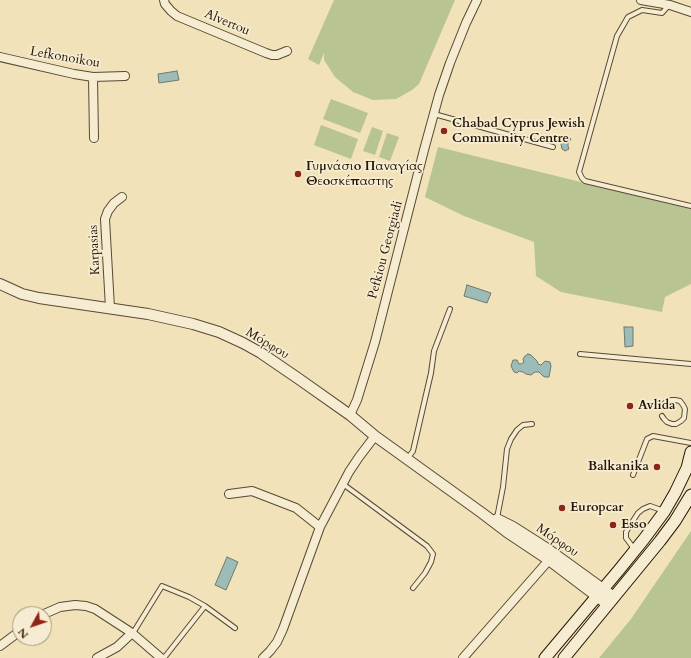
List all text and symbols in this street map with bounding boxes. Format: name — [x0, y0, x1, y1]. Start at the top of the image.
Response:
street label: Alvertou — [202, 6, 252, 40]
street label: Lefkonoikou — [29, 44, 101, 72]
place label: Chabad Cyprus Jewish Community Centre — [452, 116, 585, 147]
marker: Chabad Cyprus Jewish Community Centre — [439, 126, 449, 136]
place label: Γυμνάσιο Παναγίας Θεοσκέπαστης — [306, 159, 423, 190]
marker: Γυμνάσιο Παναγίας Θεοσκέπαστης — [293, 169, 303, 179]
street label: Pefkiou Georgiadi — [365, 199, 407, 301]
street label: Karpasias — [86, 224, 104, 276]
street label: Μόρφου — [242, 325, 292, 363]
place label: Avlida — [638, 398, 676, 414]
marker: Avlida — [625, 401, 635, 411]
place label: Balkanika — [588, 459, 649, 475]
marker: Balkanika — [652, 462, 662, 472]
place label: Europcar — [570, 500, 624, 516]
marker: Europcar — [557, 503, 567, 513]
place label: Esso — [621, 517, 647, 533]
marker: Esso — [608, 520, 618, 530]
street label: Μόρφου — [533, 521, 581, 561]
north arrow — [12, 606, 52, 646]
text: N — [14, 625, 32, 642]

